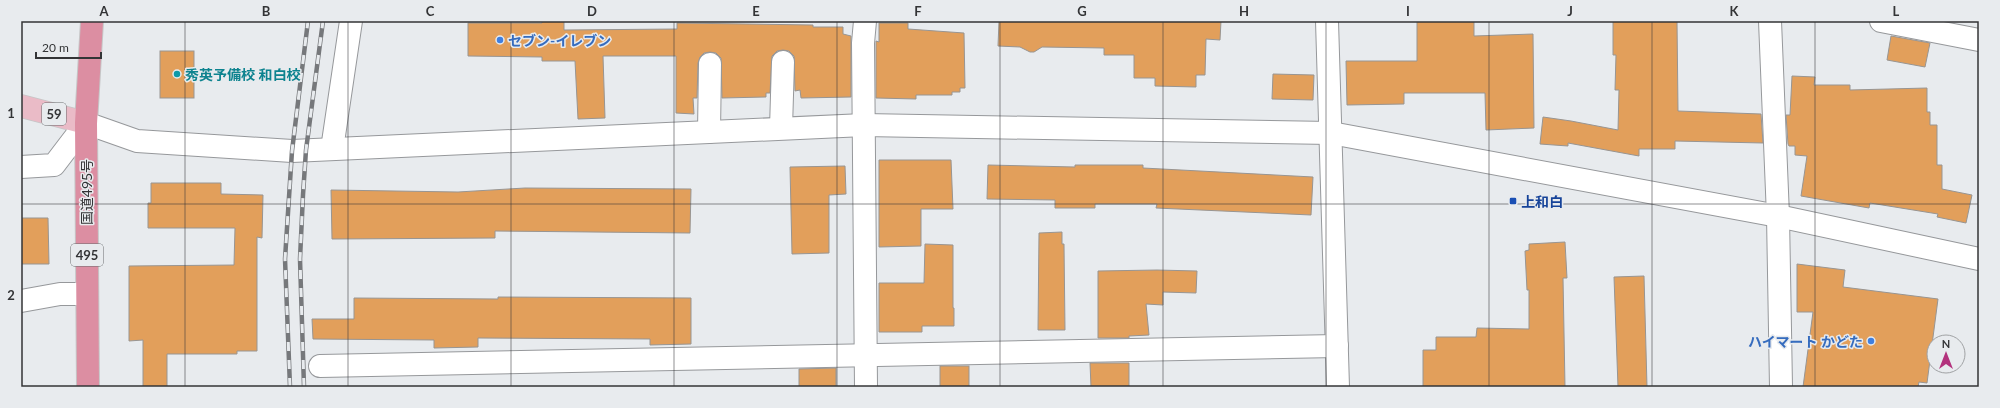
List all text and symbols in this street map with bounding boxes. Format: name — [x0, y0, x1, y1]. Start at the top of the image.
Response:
text: A — [98, 3, 109, 19]
text: B — [262, 3, 271, 19]
text: C — [426, 3, 435, 19]
text: D — [587, 3, 597, 19]
text: E — [752, 3, 760, 19]
text: F — [914, 3, 922, 19]
text: G — [1077, 3, 1087, 19]
text: H — [1239, 3, 1249, 19]
text: I — [1406, 3, 1410, 19]
text: J — [1567, 3, 1573, 19]
text: K — [1730, 3, 1740, 19]
text: L — [1893, 3, 1900, 19]
place label: セブン-イレブン — [508, 32, 611, 49]
scale bar — [36, 34, 101, 60]
marker: セブン-イレブン — [495, 35, 505, 45]
text: 20 m — [42, 40, 69, 55]
place label: 秀英予備校 和白校 — [185, 66, 300, 83]
marker: 秀英予備校 和白校 — [172, 69, 182, 79]
road number: 59 — [42, 103, 66, 125]
text: 1 — [7, 105, 15, 121]
street label: 国道495号 — [78, 159, 95, 225]
place label: 上和白 — [1521, 193, 1563, 210]
marker: 上和白 — [1508, 196, 1518, 206]
road number: 495 — [71, 244, 103, 266]
text: 2 — [7, 287, 15, 303]
place label: ハイマート かどた — [1748, 333, 1863, 350]
north arrow — [1926, 334, 1966, 374]
marker: ハイマート かどた — [1866, 336, 1876, 346]
text: N — [1942, 337, 1950, 350]

